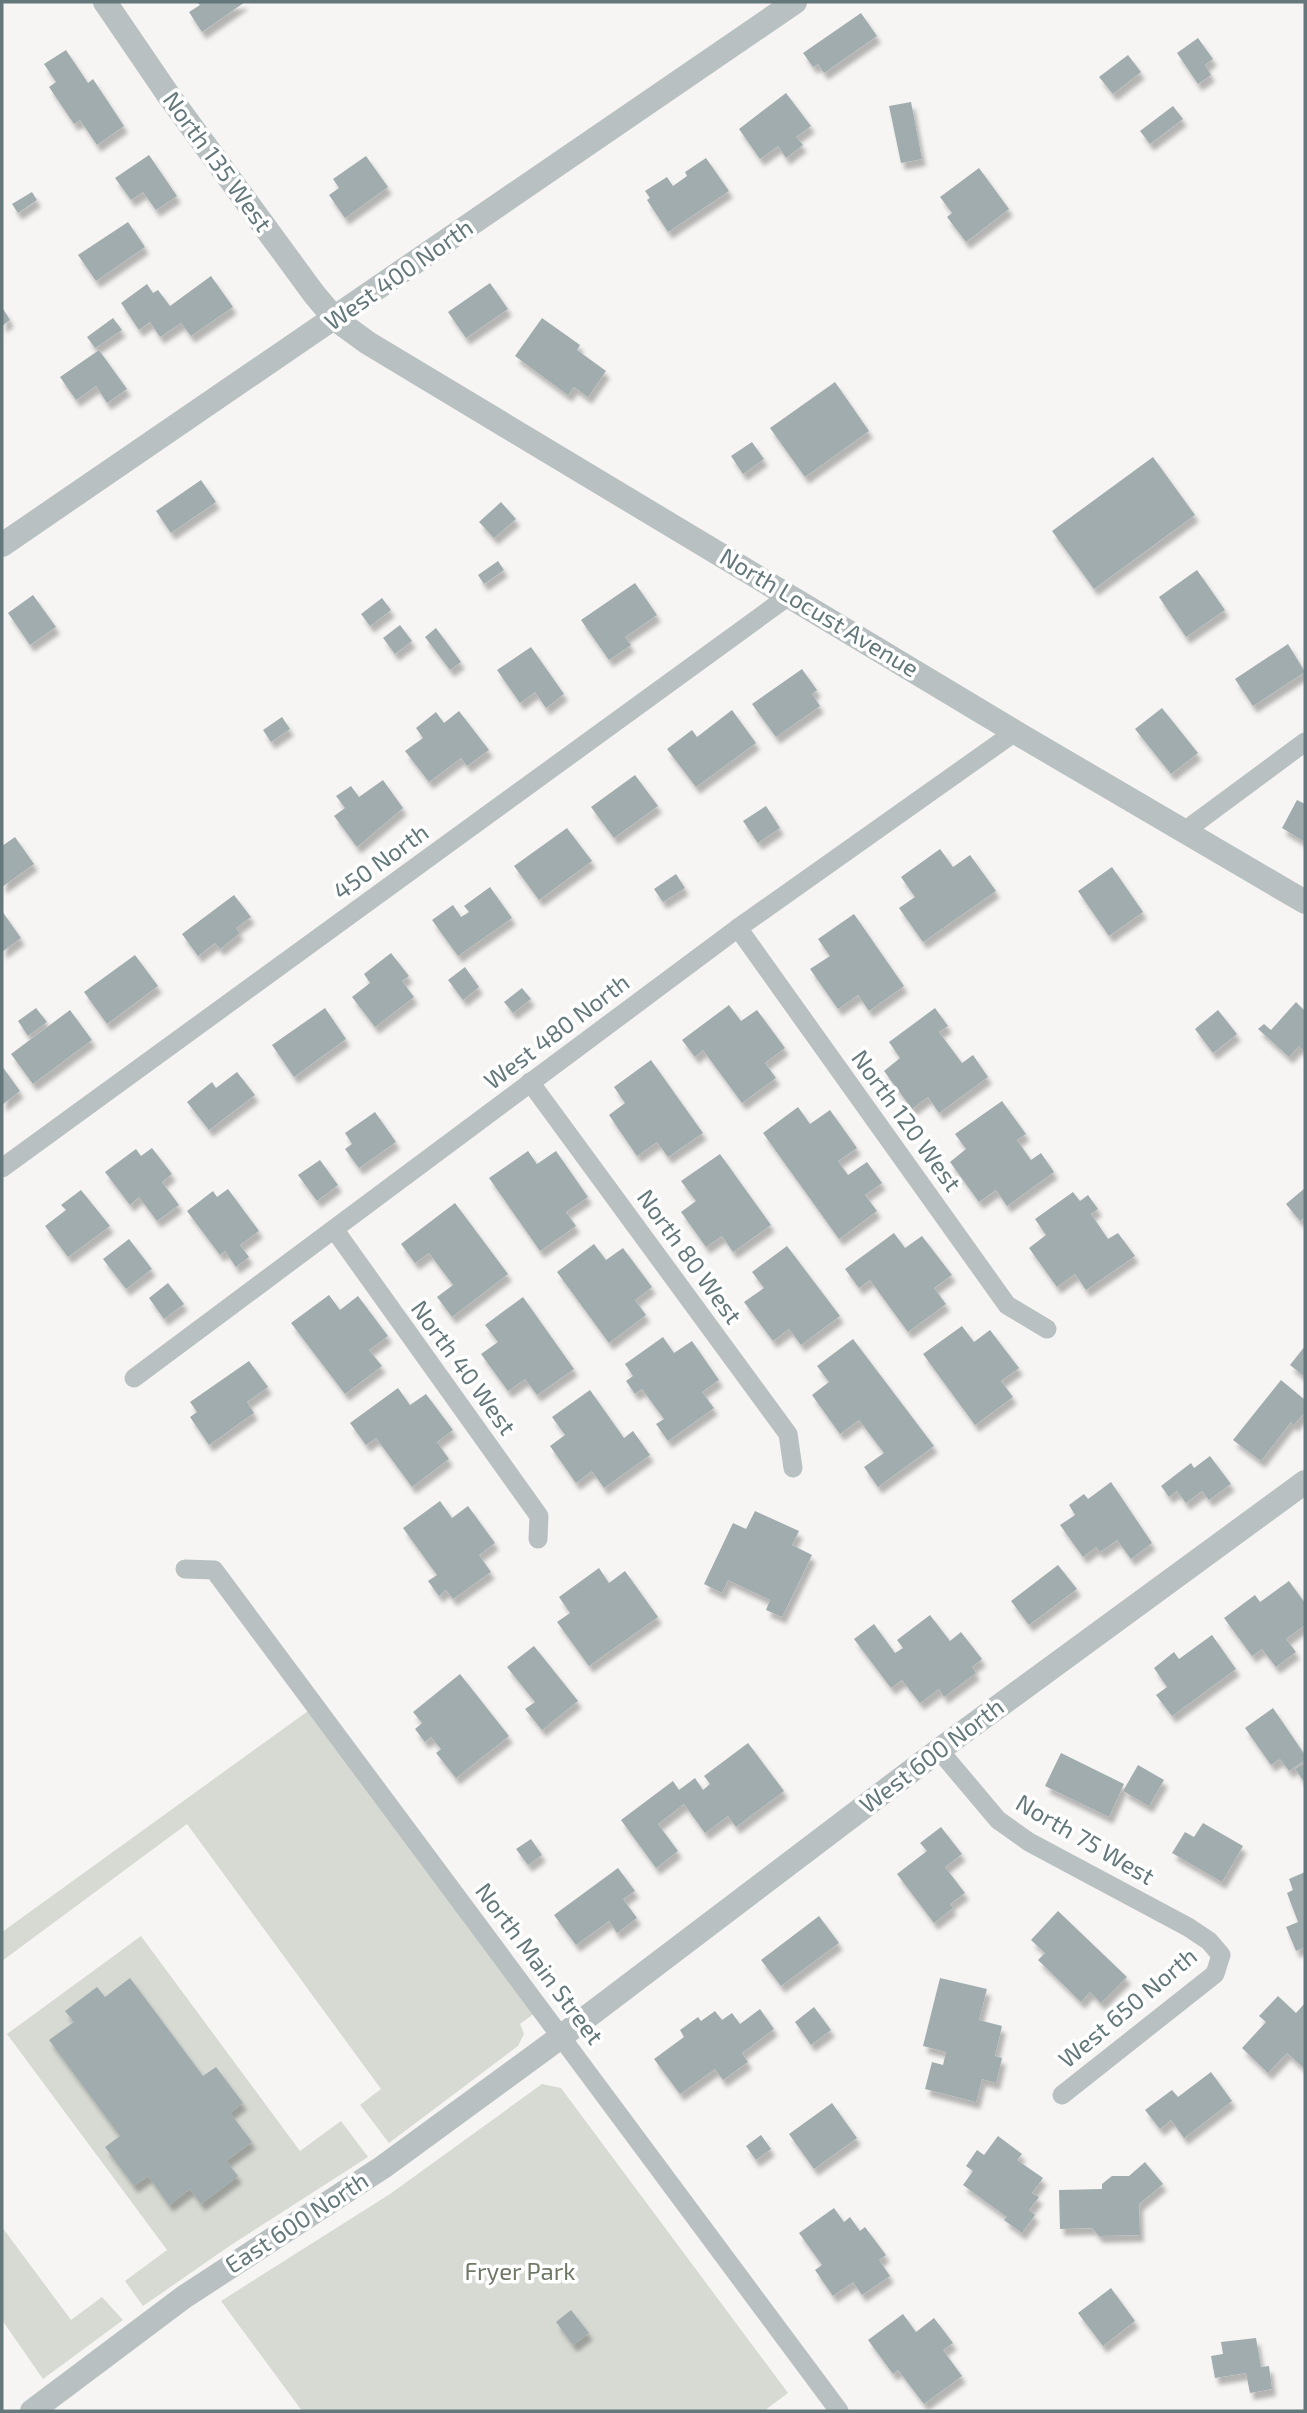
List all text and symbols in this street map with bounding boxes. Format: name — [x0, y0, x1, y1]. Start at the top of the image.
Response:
street label: North 135 West — [158, 85, 279, 237]
street label: West 400 North — [318, 212, 478, 336]
street label: North Locust Avenue — [715, 541, 924, 682]
street label: 450 North — [327, 817, 433, 905]
street label: West 480 North — [478, 967, 634, 1095]
street label: North 120 West — [846, 1044, 968, 1196]
street label: North 80 West — [632, 1183, 749, 1329]
street label: North 40 West — [406, 1294, 523, 1440]
street label: West 600 North — [853, 1691, 1009, 1818]
street label: North 75 West — [1011, 1787, 1160, 1890]
street label: North Main Street — [470, 1877, 610, 2050]
street label: West 650 North — [1052, 1941, 1202, 2073]
street label: East 600 North — [219, 2165, 373, 2279]
park label: Fryer Park — [464, 2256, 576, 2285]

